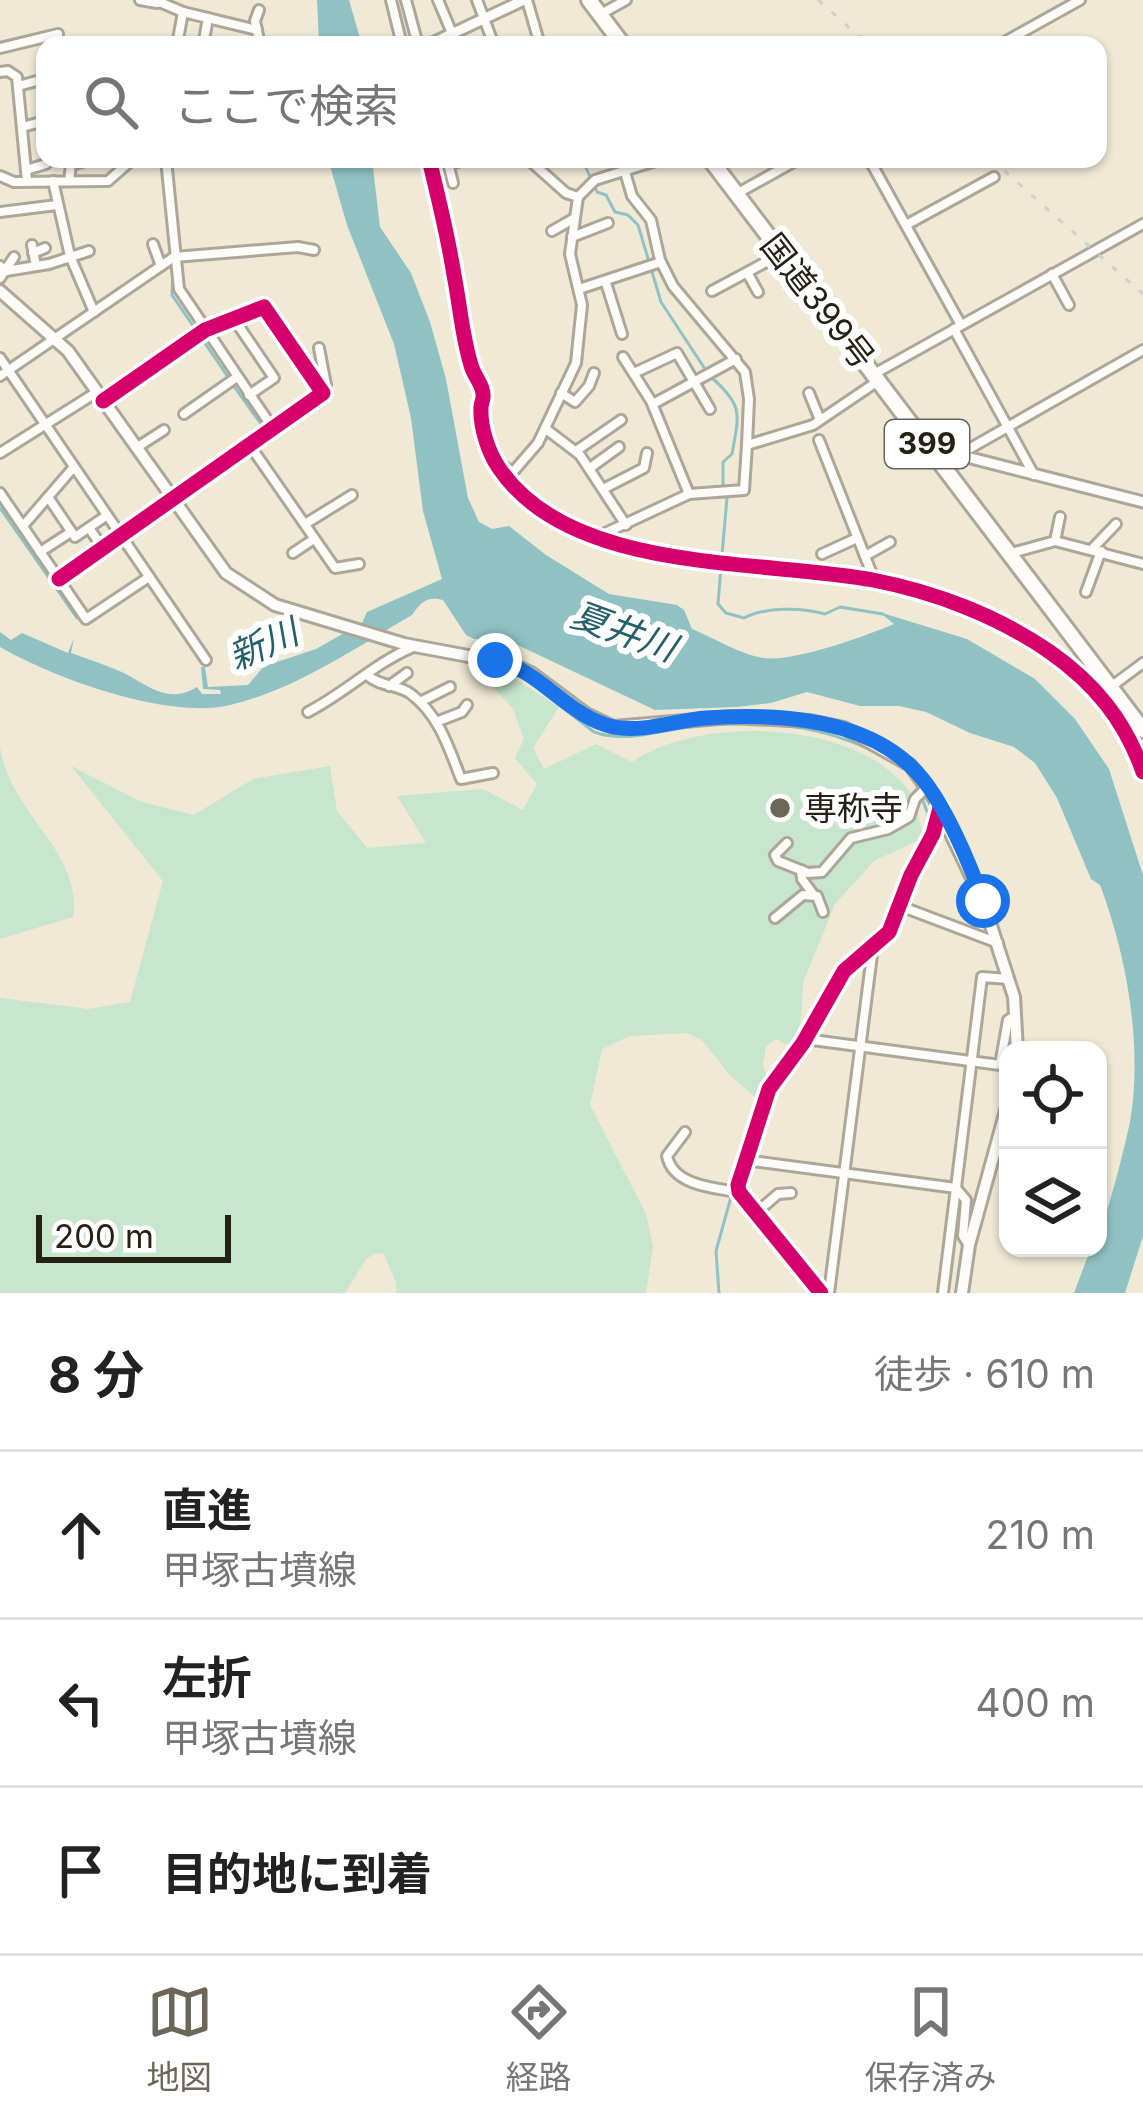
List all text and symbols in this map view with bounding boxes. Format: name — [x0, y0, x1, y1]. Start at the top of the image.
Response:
search box — [36, 36, 1107, 168]
icon: search — [78, 69, 144, 135]
text: ここで検索 — [174, 78, 399, 133]
street label: 国道399号 — [753, 226, 883, 376]
road number: 399 — [885, 420, 969, 468]
water label: 夏井川 — [566, 592, 686, 672]
water label: 新川 — [221, 608, 308, 679]
route end — [468, 633, 522, 687]
place label: 専称寺 — [804, 788, 903, 828]
marker: 専称寺 — [767, 795, 793, 821]
route start — [956, 874, 1010, 928]
map controls — [999, 1041, 1107, 1257]
button: locate — [999, 1041, 1107, 1149]
button: layers — [999, 1149, 1107, 1257]
scale bar — [36, 1209, 231, 1262]
text: 200 m — [54, 1216, 154, 1256]
text: 8 分 — [48, 1344, 144, 1405]
text: 徒歩 · 610 m — [874, 1350, 1095, 1397]
text: 直進 — [162, 1482, 252, 1537]
icon: ahead — [48, 1502, 114, 1568]
text: 210 m — [986, 1511, 1095, 1558]
text: 甲塚古墳線 — [162, 1546, 357, 1593]
text: 左折 — [162, 1650, 252, 1705]
icon: left — [48, 1670, 114, 1736]
text: 400 m — [975, 1679, 1095, 1726]
text: 甲塚古墳線 — [162, 1714, 357, 1761]
icon: arrive — [48, 1838, 114, 1904]
text: 目的地に到着 — [162, 1846, 432, 1901]
tab: 地図 — [147, 1979, 213, 2099]
tab: 経路 — [506, 1979, 572, 2099]
tab: 保存済み — [865, 1979, 997, 2099]

